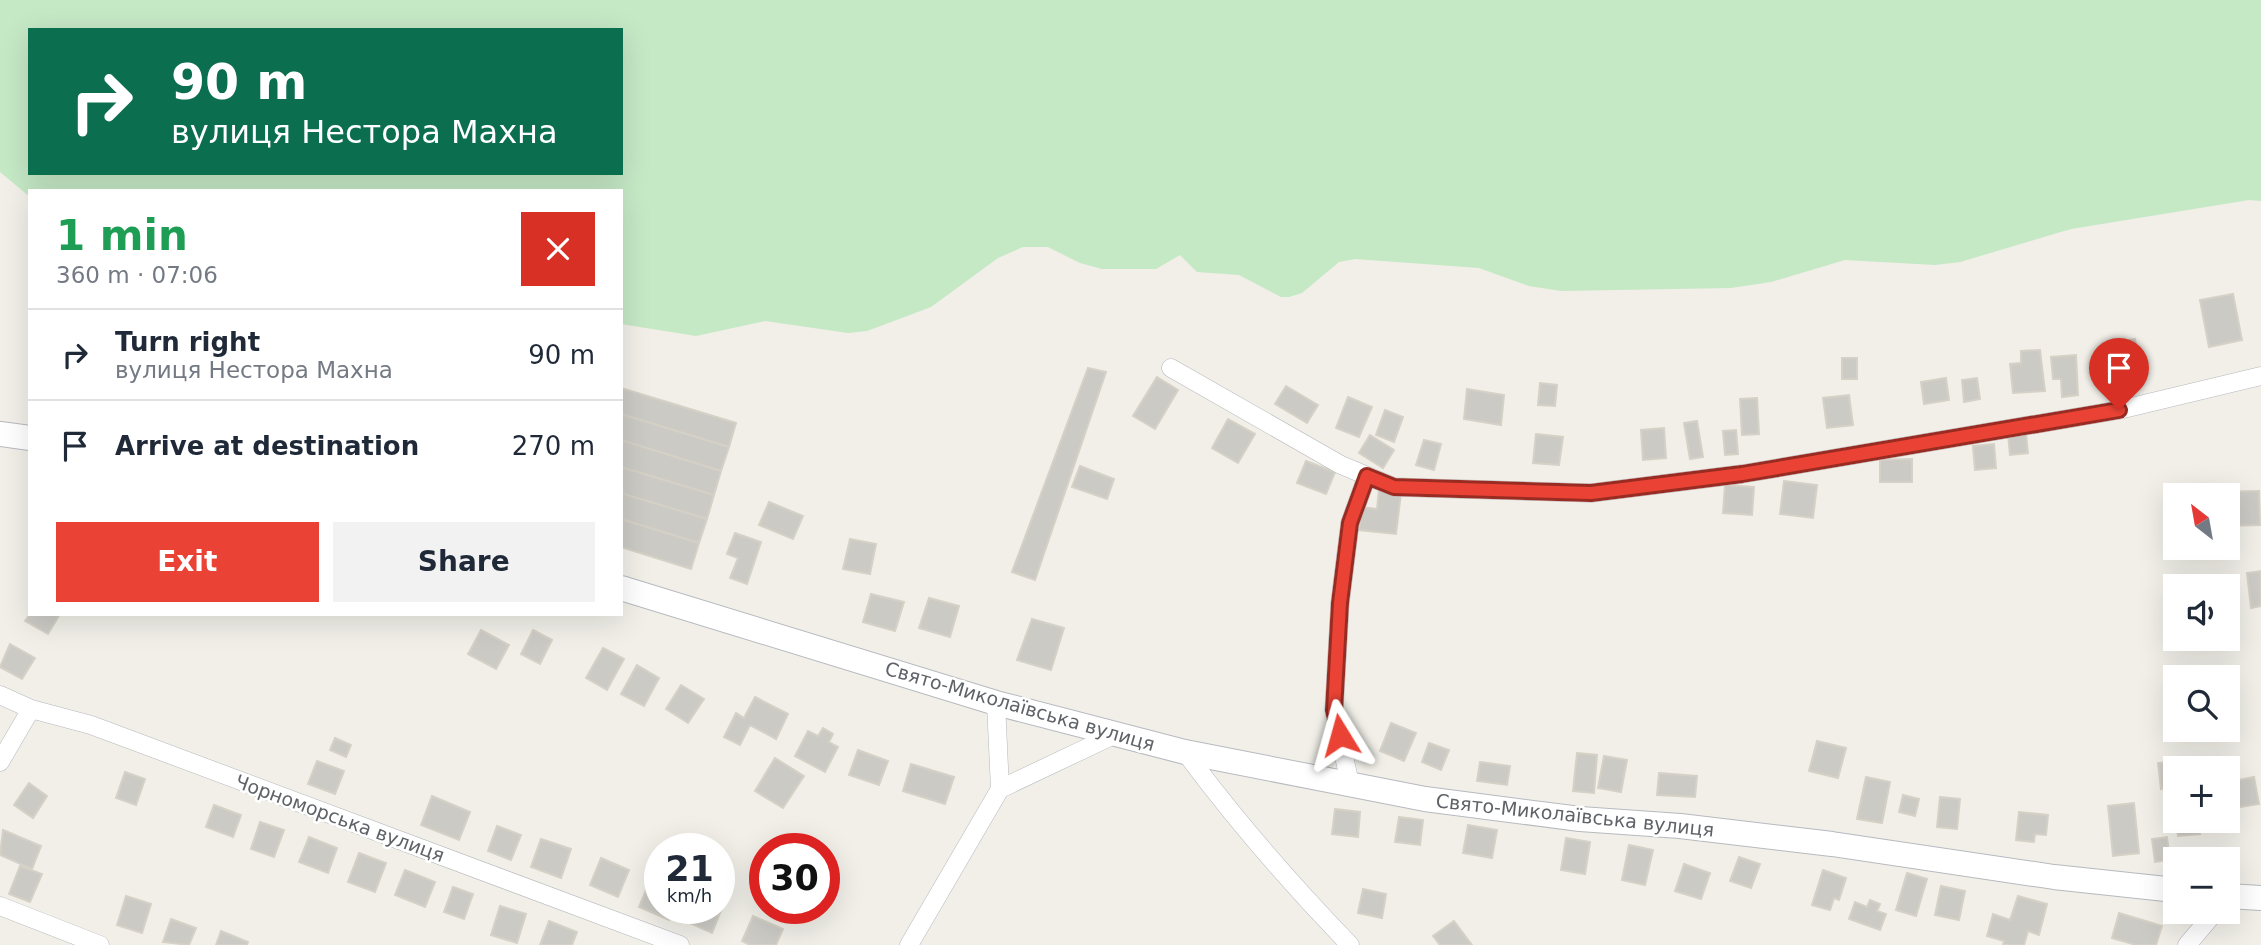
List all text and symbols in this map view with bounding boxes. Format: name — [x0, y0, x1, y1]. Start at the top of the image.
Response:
text: 90 m — [171, 54, 307, 111]
icon: right — [56, 56, 147, 147]
text: вулиця Нестора Махна — [171, 113, 558, 151]
text: 1 min — [56, 211, 188, 260]
button: close — [521, 212, 595, 286]
text: 360 m · 07:06 — [56, 262, 218, 288]
text: Turn right — [115, 327, 260, 357]
icon: right — [56, 336, 94, 374]
pin — [2089, 338, 2149, 410]
text: 90 m — [528, 340, 595, 370]
icon: arrive — [2100, 349, 2138, 387]
text: вулиця Нестора Махна — [115, 357, 393, 383]
icon: arrive — [56, 427, 94, 465]
text: Arrive at destination — [115, 431, 419, 461]
text: 270 m — [512, 431, 595, 461]
north arrow — [2163, 483, 2240, 560]
map controls — [2163, 483, 2240, 924]
button: Exit — [56, 522, 319, 602]
button: Share — [333, 522, 595, 602]
button: sound — [2163, 574, 2240, 651]
street label: Свято-Миколаївська вулиця — [883, 657, 1157, 755]
button: search — [2163, 665, 2240, 742]
position arrow — [1303, 698, 1377, 772]
button: + — [2163, 756, 2240, 833]
street label: Чорноморська вулиця — [232, 770, 448, 866]
street label: Свято-Миколаївська вулиця — [1435, 789, 1715, 841]
speed limit sign: 30 — [749, 833, 840, 924]
button: − — [2163, 847, 2240, 924]
text: 21 — [665, 849, 714, 889]
text: km/h — [667, 885, 712, 906]

